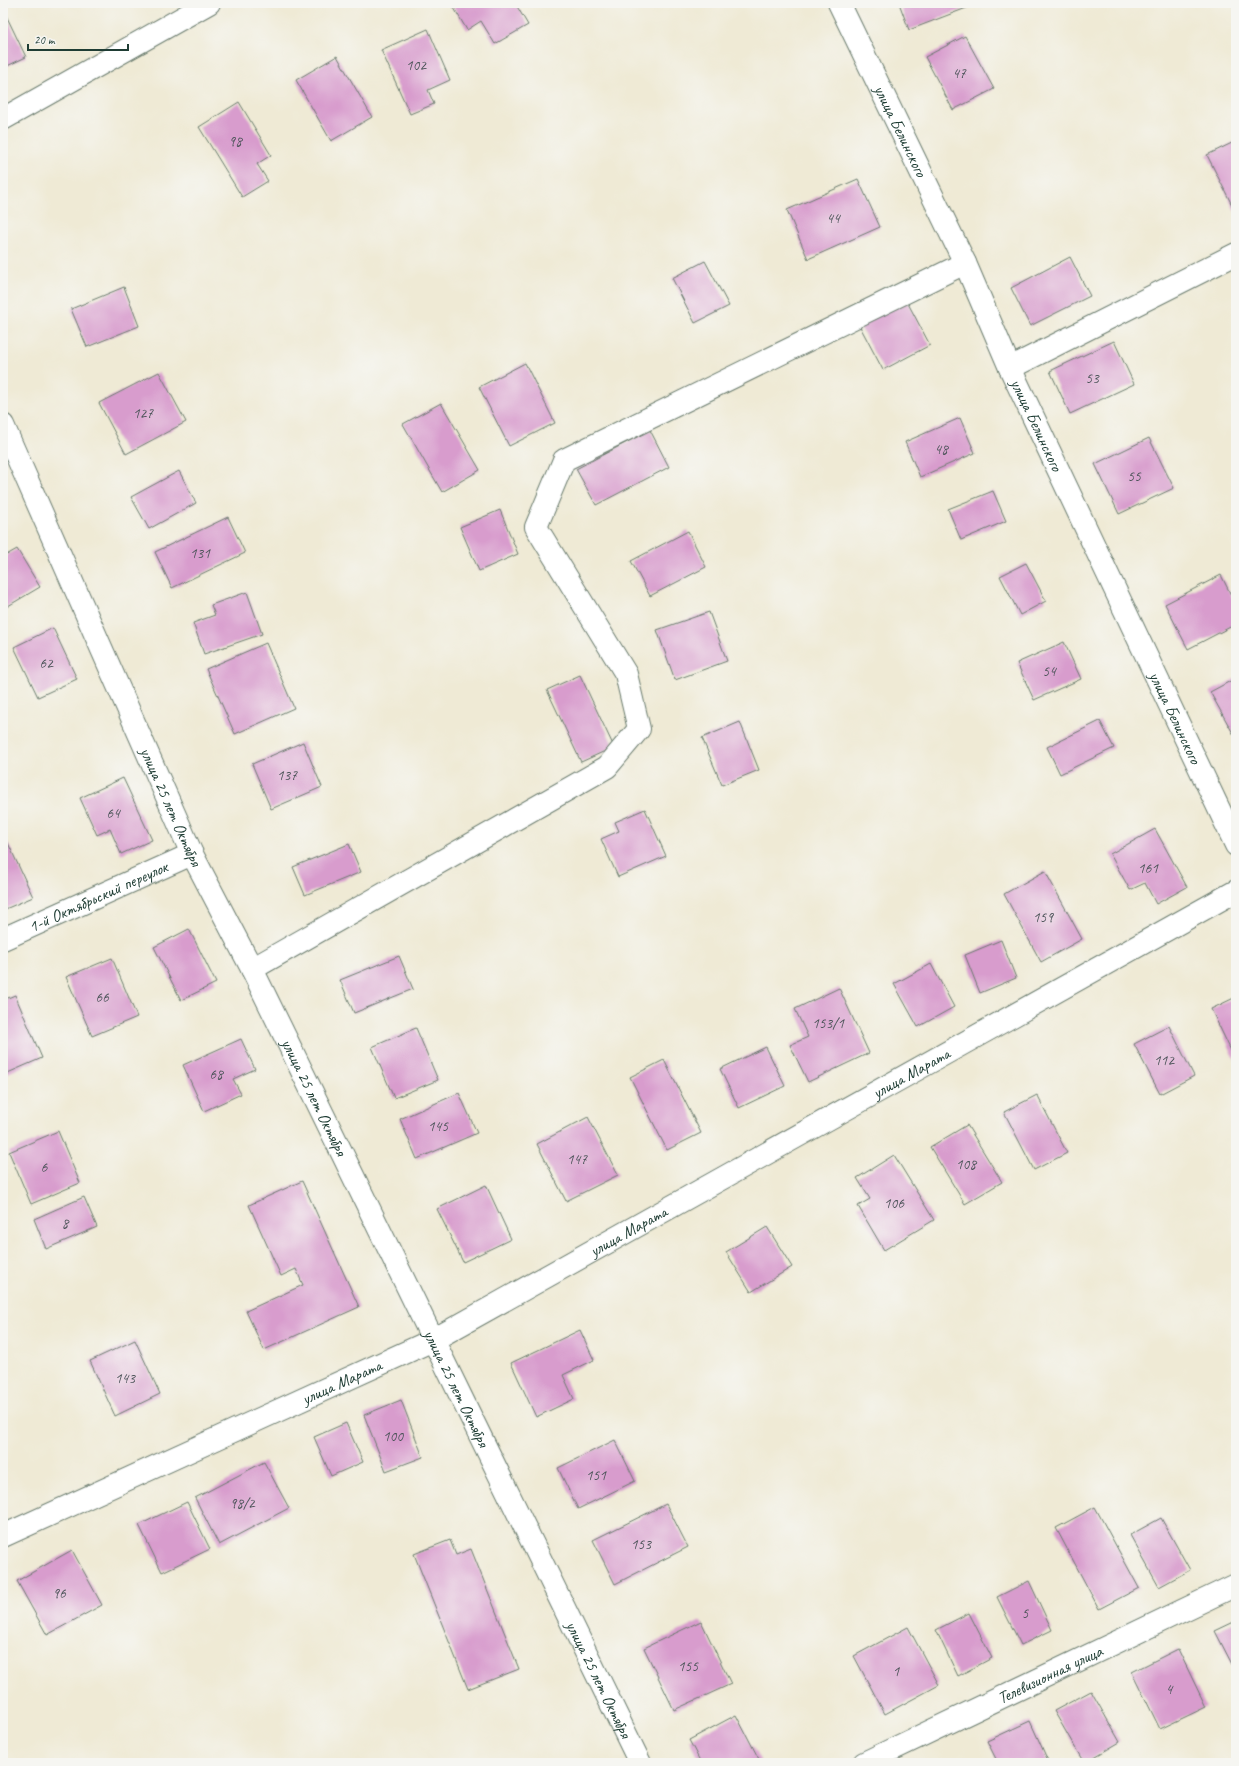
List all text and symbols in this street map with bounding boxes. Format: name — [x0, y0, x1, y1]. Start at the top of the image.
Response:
scale bar — [28, 26, 128, 52]
text: 20 m — [34, 32, 56, 48]
house number: 102 — [406, 56, 427, 75]
house number: 47 — [952, 64, 967, 83]
street label: улица Белинского — [869, 80, 933, 181]
house number: 98 — [228, 132, 243, 151]
house number: 44 — [826, 209, 841, 228]
house number: 53 — [1085, 369, 1100, 388]
street label: улица Белинского — [1006, 374, 1068, 475]
house number: 127 — [133, 404, 154, 423]
house number: 48 — [934, 440, 949, 459]
house number: 55 — [1127, 467, 1142, 486]
house number: 131 — [190, 544, 211, 563]
house number: 62 — [39, 654, 54, 673]
house number: 54 — [1042, 662, 1057, 681]
street label: улица Белинского — [1144, 667, 1207, 768]
street label: улица 25 лет Октября — [135, 743, 207, 871]
house number: 137 — [277, 766, 298, 785]
house number: 64 — [106, 804, 121, 823]
street label: 1-й Октябрьский переулок — [25, 855, 172, 937]
house number: 161 — [1138, 859, 1159, 878]
house number: 159 — [1033, 908, 1054, 927]
house number: 66 — [95, 988, 110, 1007]
house number: 153/1 — [812, 1014, 845, 1033]
street label: улица 25 лет Октября — [277, 1034, 353, 1160]
street label: улица Марата — [868, 1042, 955, 1103]
house number: 112 — [1154, 1051, 1175, 1070]
house number: 68 — [209, 1065, 224, 1084]
house number: 145 — [428, 1117, 449, 1136]
house number: 147 — [567, 1150, 588, 1169]
house number: 108 — [956, 1155, 977, 1174]
house number: 6 — [41, 1158, 49, 1177]
house number: 106 — [884, 1194, 905, 1213]
street label: улица Марата — [585, 1200, 672, 1261]
house number: 8 — [62, 1214, 70, 1233]
street label: улица 25 лет Октября — [419, 1325, 495, 1451]
street label: улица Марата — [297, 1354, 387, 1409]
house number: 143 — [115, 1369, 136, 1388]
house number: 100 — [383, 1427, 404, 1446]
house number: 151 — [586, 1466, 607, 1485]
house number: 98/2 — [229, 1494, 256, 1513]
house number: 153 — [631, 1535, 652, 1554]
house number: 96 — [52, 1584, 67, 1603]
house number: 5 — [1022, 1604, 1030, 1623]
street label: улица 25 лет Октября — [561, 1616, 637, 1742]
street label: Телевизионная улица — [994, 1639, 1107, 1708]
house number: 155 — [678, 1657, 699, 1676]
house number: 1 — [893, 1662, 901, 1681]
house number: 4 — [1166, 1680, 1174, 1699]

